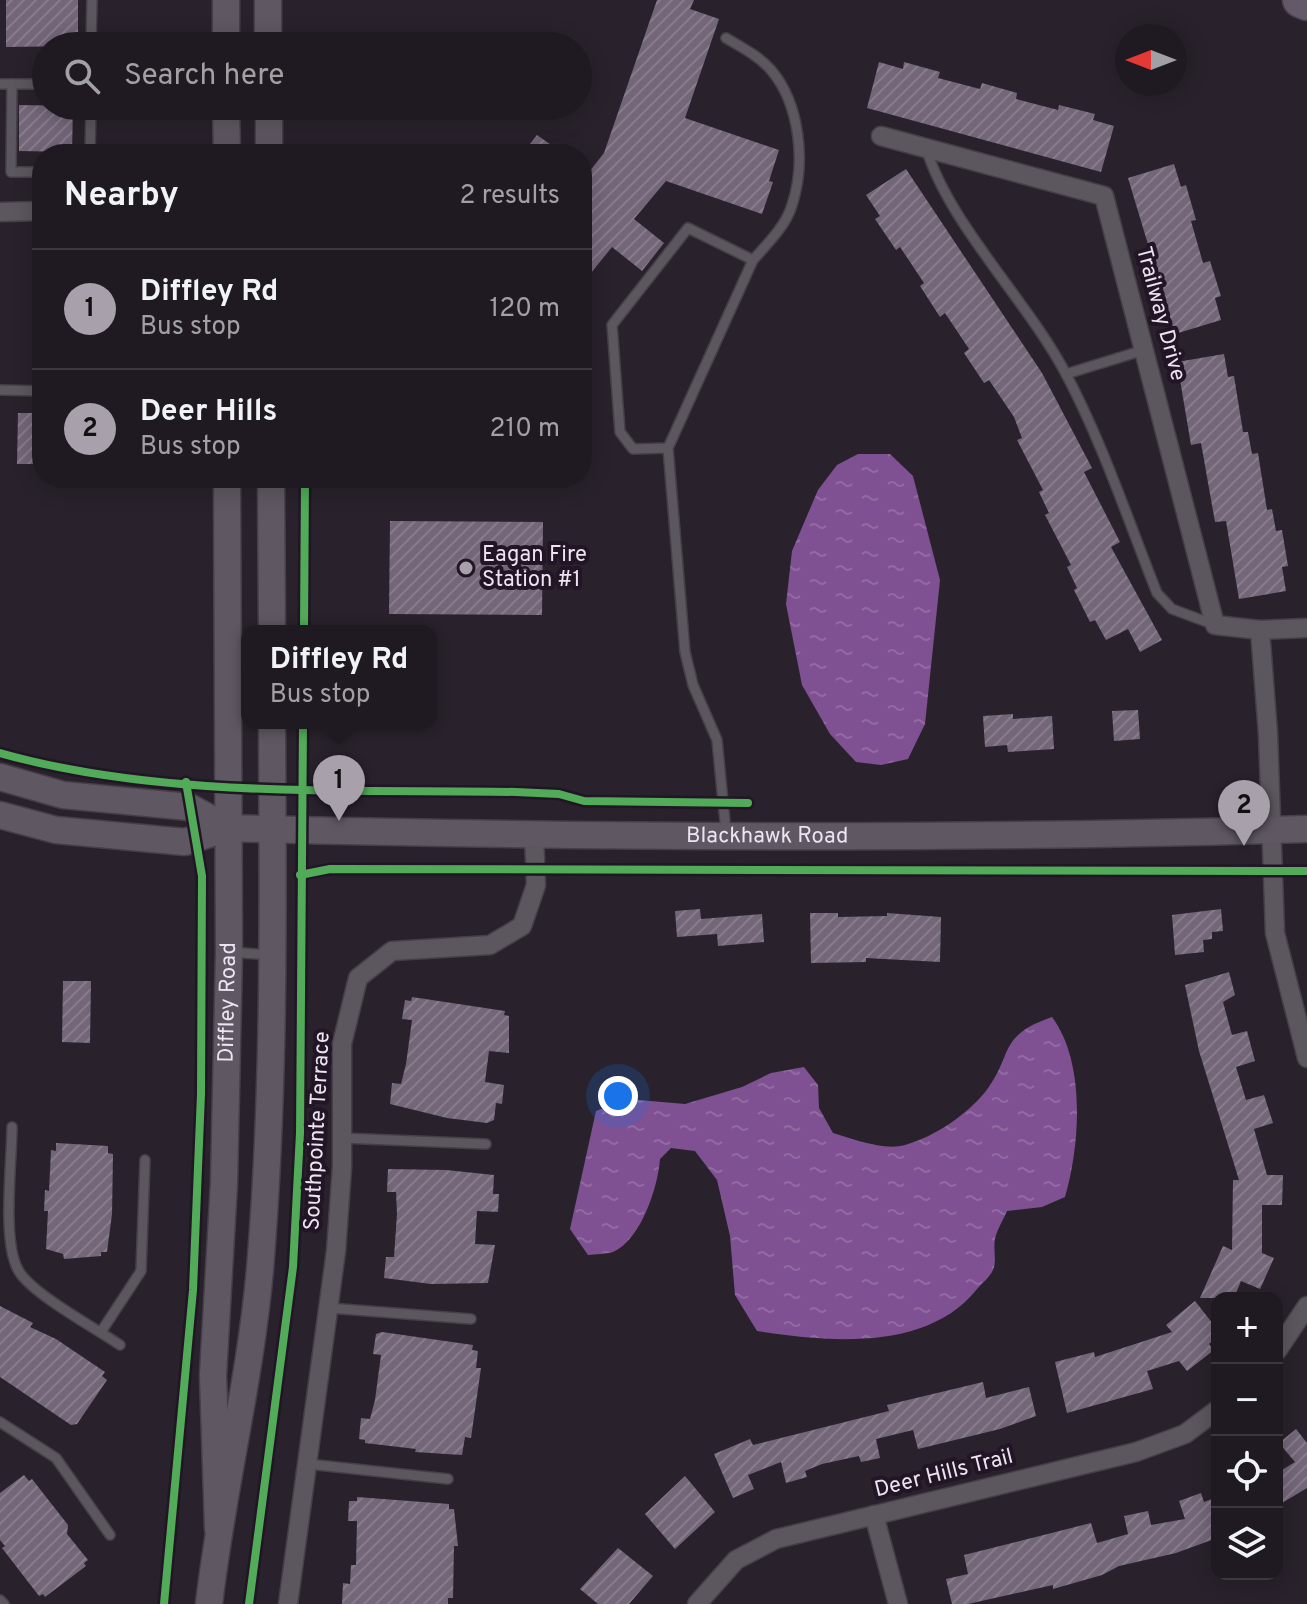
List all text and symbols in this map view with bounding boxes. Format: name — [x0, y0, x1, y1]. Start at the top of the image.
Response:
north arrow — [1115, 24, 1187, 96]
search box — [32, 32, 592, 120]
icon: search — [60, 54, 104, 98]
text: Search here — [124, 58, 284, 95]
text: Nearby — [64, 175, 179, 218]
text: 2 results — [460, 180, 560, 213]
street label: Trailway Drive — [1129, 244, 1191, 384]
text: Diffley Rd — [140, 274, 278, 311]
text: 1 — [85, 293, 95, 326]
text: 120 m — [490, 293, 560, 326]
text: Bus stop — [140, 311, 241, 344]
text: Deer Hills — [140, 394, 277, 431]
text: 2 — [82, 413, 98, 446]
text: 210 m — [490, 413, 560, 446]
text: Bus stop — [140, 431, 241, 464]
place label: Eagan Fire Station #1 — [482, 542, 587, 594]
marker: Eagan Fire Station #1 — [457, 559, 475, 577]
popup — [241, 625, 437, 729]
text: Diffley Rd — [270, 642, 408, 679]
text: Bus stop — [270, 679, 370, 712]
pin: 1 — [313, 755, 365, 821]
pin: 2 — [1218, 780, 1270, 846]
street label: Blackhawk Road — [686, 823, 848, 850]
street label: Diffley Road — [213, 942, 243, 1063]
street label: Southpointe Terrace — [299, 1031, 337, 1231]
your location — [598, 1076, 638, 1116]
map controls — [1211, 1292, 1283, 1580]
button: + — [1211, 1292, 1283, 1364]
button: − — [1211, 1364, 1283, 1436]
button: locate — [1211, 1436, 1283, 1508]
street label: Deer Hills Trail — [872, 1444, 1016, 1504]
button: layers — [1211, 1508, 1283, 1580]

